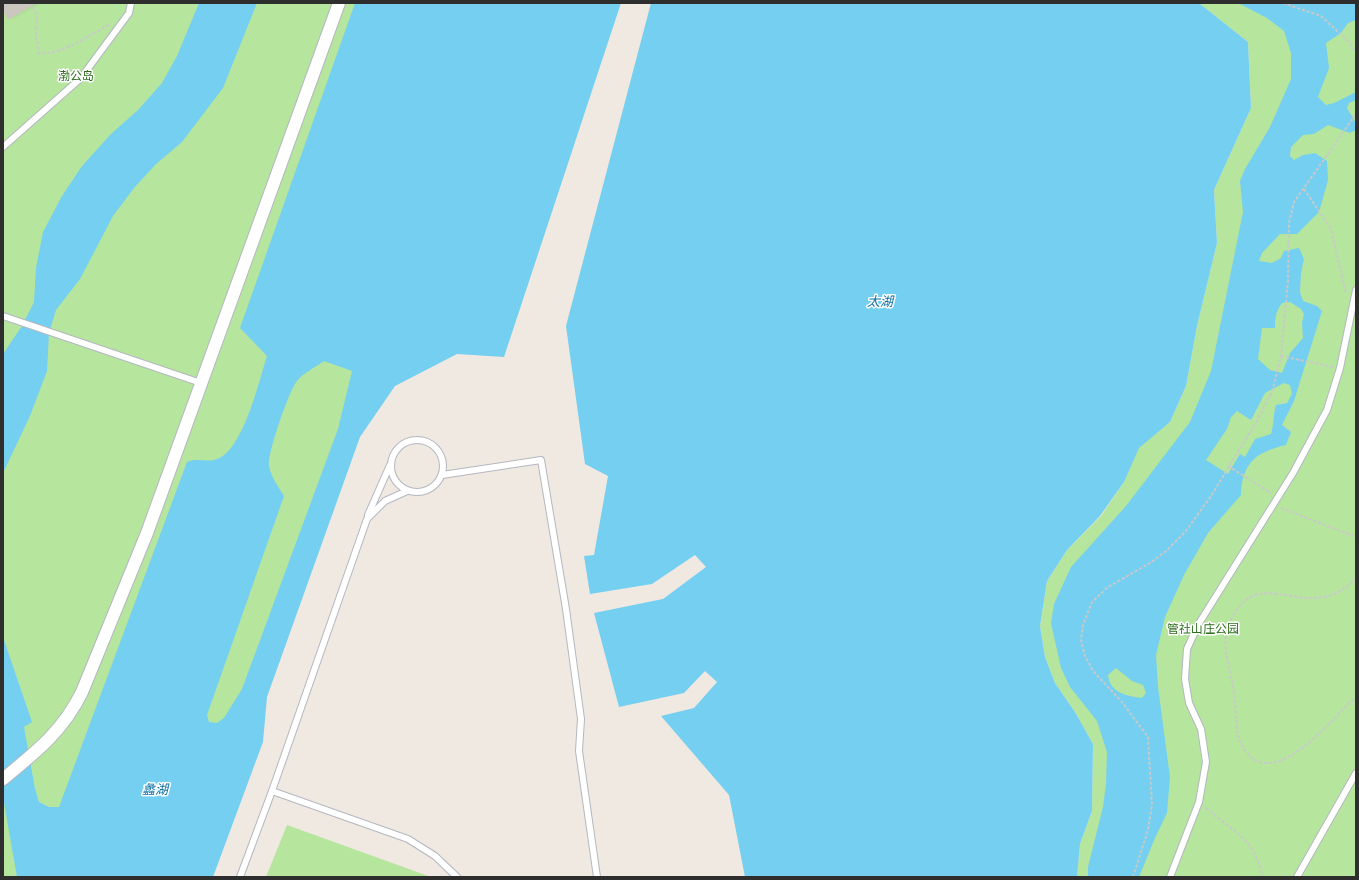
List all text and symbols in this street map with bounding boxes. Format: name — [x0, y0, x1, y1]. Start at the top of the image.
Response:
park label: 渤公岛 — [58, 67, 94, 84]
water label: 太湖 — [867, 292, 895, 310]
park label: 管社山庄公园 — [1167, 620, 1239, 637]
water label: 蠡湖 — [142, 780, 170, 798]

